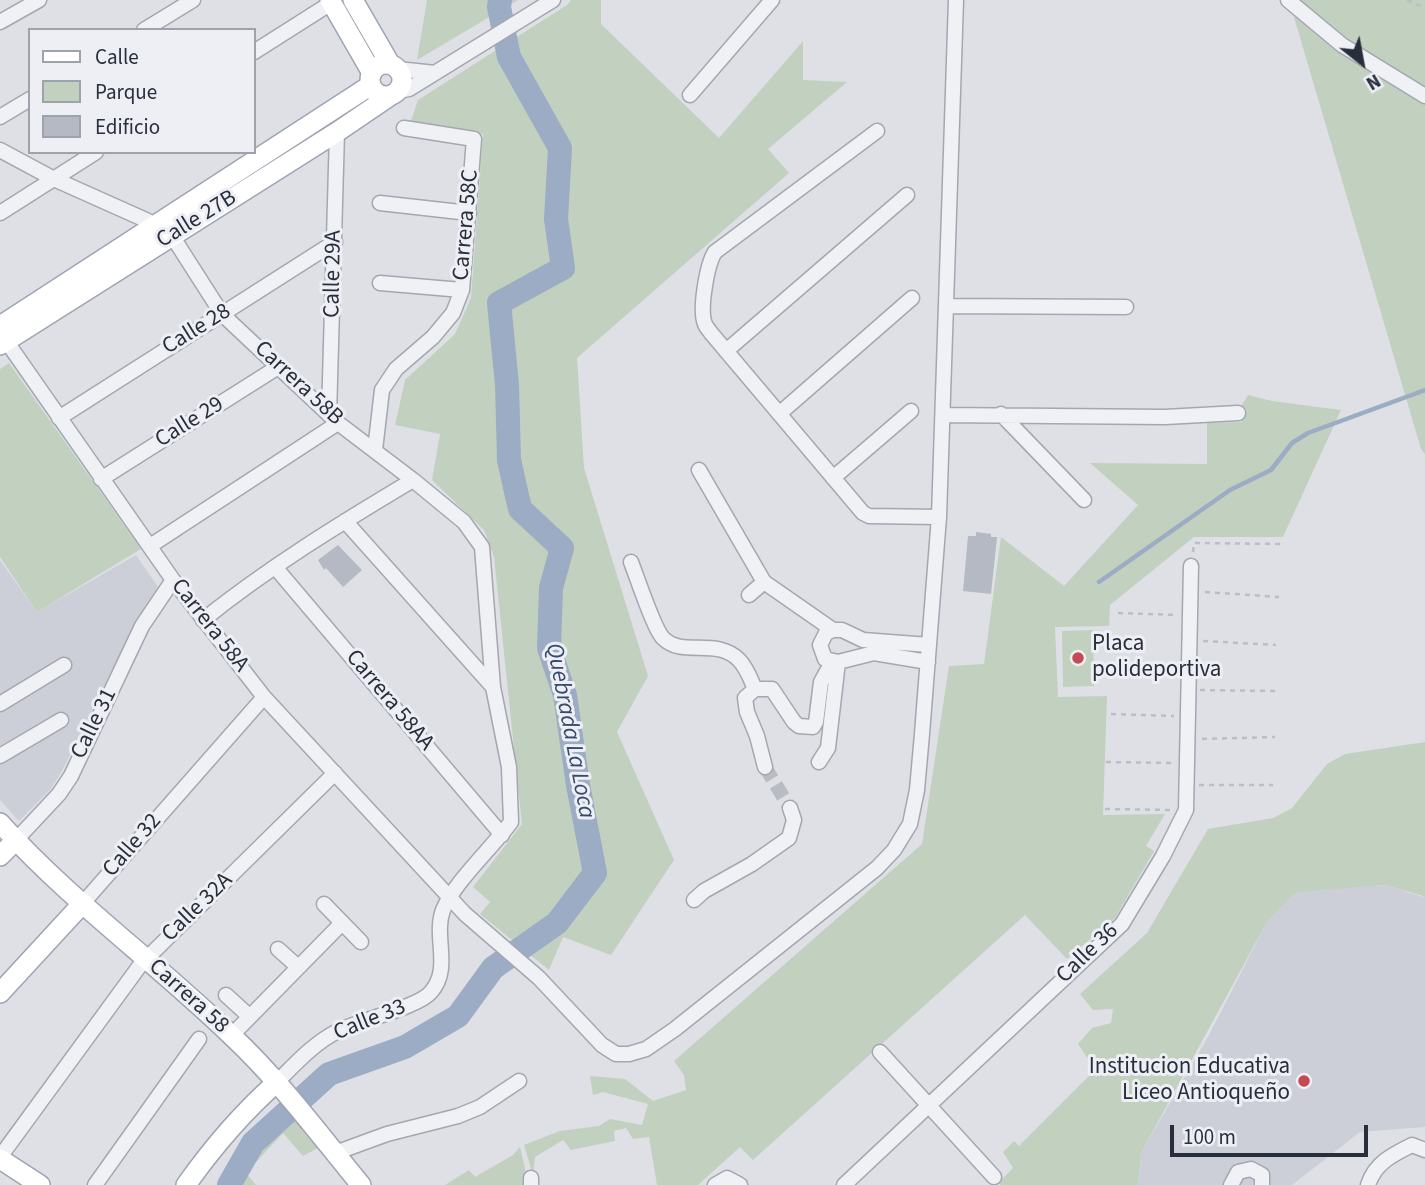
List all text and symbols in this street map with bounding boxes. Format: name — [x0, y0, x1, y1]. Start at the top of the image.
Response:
legend — [28, 28, 256, 154]
north arrow — [1327, 28, 1397, 98]
text: Calle — [95, 42, 139, 72]
text: N — [1361, 67, 1385, 96]
text: Parque — [95, 77, 157, 107]
text: Edificio — [95, 112, 160, 142]
street label: Carrera 58C — [448, 168, 486, 282]
street label: Calle 27B — [152, 185, 242, 255]
street label: Calle 29A — [319, 230, 349, 318]
street label: Calle 28 — [158, 298, 236, 362]
street label: Carrera 58B — [248, 336, 348, 432]
street label: Calle 29 — [151, 391, 229, 455]
street label: Carrera 58A — [164, 574, 254, 678]
place label: Placa polideportiva — [1092, 631, 1221, 685]
water label: Quebrada La Loca — [538, 641, 600, 821]
street label: Carrera 58AA — [339, 645, 439, 757]
marker: Placa polideportiva — [1070, 650, 1086, 666]
street label: Calle 31 — [66, 684, 124, 764]
street label: Calle 32 — [98, 809, 168, 883]
street label: Calle 32A — [157, 868, 239, 948]
street label: Calle 36 — [1051, 918, 1125, 990]
street label: Carrera 58 — [142, 954, 234, 1040]
street label: Calle 33 — [330, 994, 410, 1048]
place label: Institucion Educativa Liceo Antioqueño — [1089, 1054, 1290, 1108]
marker: Institucion Educativa Liceo Antioqueño — [1296, 1073, 1312, 1089]
scale bar — [1173, 1112, 1371, 1156]
text: 100 m — [1183, 1122, 1236, 1152]

